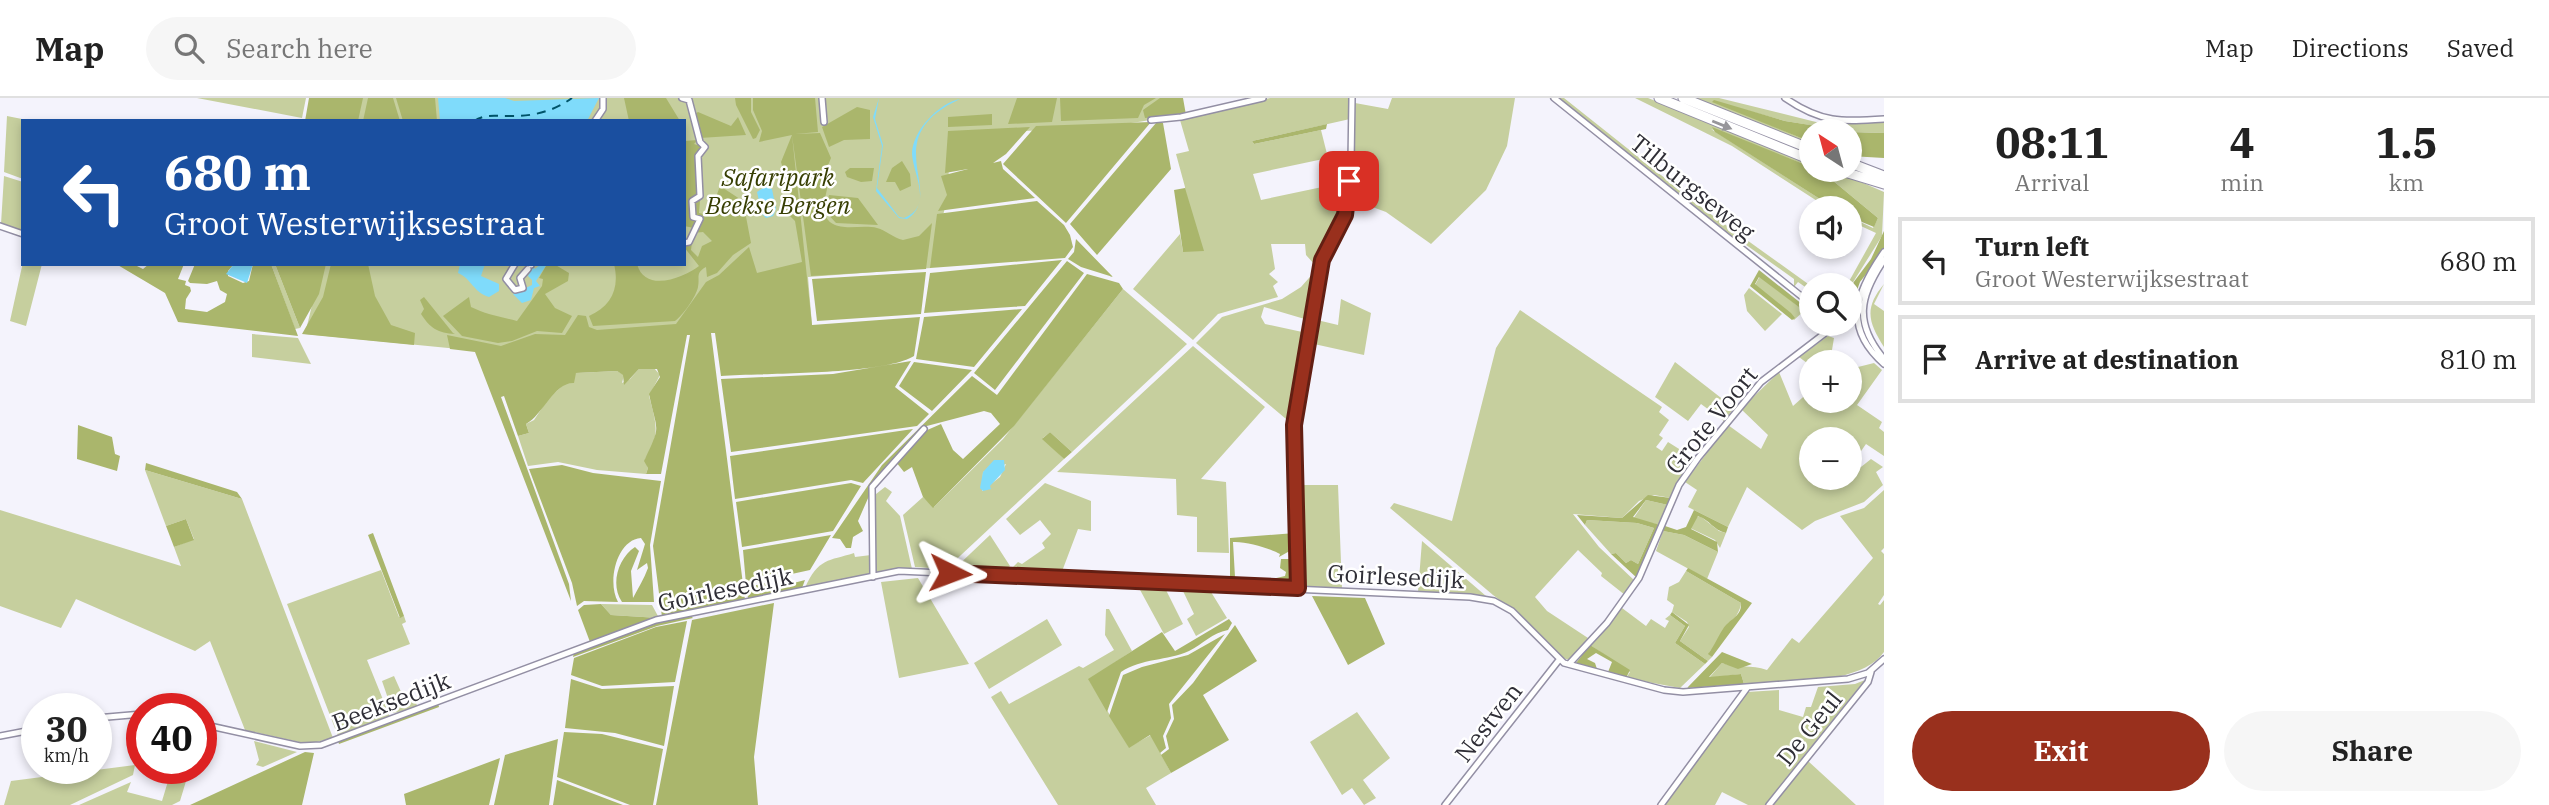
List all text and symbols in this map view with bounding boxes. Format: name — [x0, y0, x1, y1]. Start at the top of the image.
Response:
search box — [146, 17, 636, 80]
text: Map — [35, 27, 104, 70]
icon: search — [170, 29, 208, 67]
text: Search here — [226, 31, 373, 65]
text: Map — [2205, 32, 2254, 64]
text: Directions — [2292, 32, 2409, 64]
text: Saved — [2447, 32, 2514, 64]
text: 08:11 — [1995, 115, 2109, 170]
text: 4 — [2230, 115, 2255, 170]
text: 1.5 — [2375, 115, 2438, 170]
one-way arrow — [1711, 119, 1732, 130]
north arrow — [1799, 119, 1862, 182]
map controls — [1799, 119, 1862, 490]
street label: Tilburgseweg — [1624, 127, 1762, 247]
text: 680 m — [164, 140, 311, 203]
icon: left — [49, 147, 140, 238]
pin — [1319, 151, 1379, 211]
park label: Safaripark Beekse Bergen — [705, 161, 851, 221]
icon: arrive — [1330, 162, 1368, 200]
text: Arrival — [2015, 167, 2090, 197]
text: min — [2220, 167, 2264, 197]
text: km — [2389, 167, 2424, 197]
button: sound — [1799, 196, 1862, 259]
text: Groot Westerwijksestraat — [164, 202, 545, 244]
text: Turn left — [1975, 229, 2089, 263]
icon: left — [1916, 242, 1954, 280]
text: 680 m — [2439, 244, 2517, 278]
text: Groot Westerwijksestraat — [1975, 263, 2249, 293]
button: search — [1799, 273, 1862, 336]
icon: arrive — [1916, 340, 1954, 378]
text: Arrive at destination — [1975, 342, 2239, 376]
text: 810 m — [2439, 342, 2517, 376]
button: + — [1799, 350, 1862, 413]
street label: Grote Voort — [1658, 360, 1764, 480]
button: − — [1799, 427, 1862, 490]
position arrow — [913, 536, 987, 610]
street label: Goirlesedijk — [1327, 556, 1465, 596]
street label: Goirlesedijk — [654, 559, 796, 619]
street label: Beeksedijk — [327, 664, 455, 738]
street label: Nestven — [1447, 676, 1529, 768]
street label: De Geul — [1769, 684, 1849, 772]
speed limit sign: 40 — [126, 693, 217, 784]
text: 30 — [45, 706, 88, 752]
button: Exit — [1912, 711, 2210, 791]
button: Share — [2224, 711, 2521, 791]
text: km/h — [44, 744, 89, 767]

